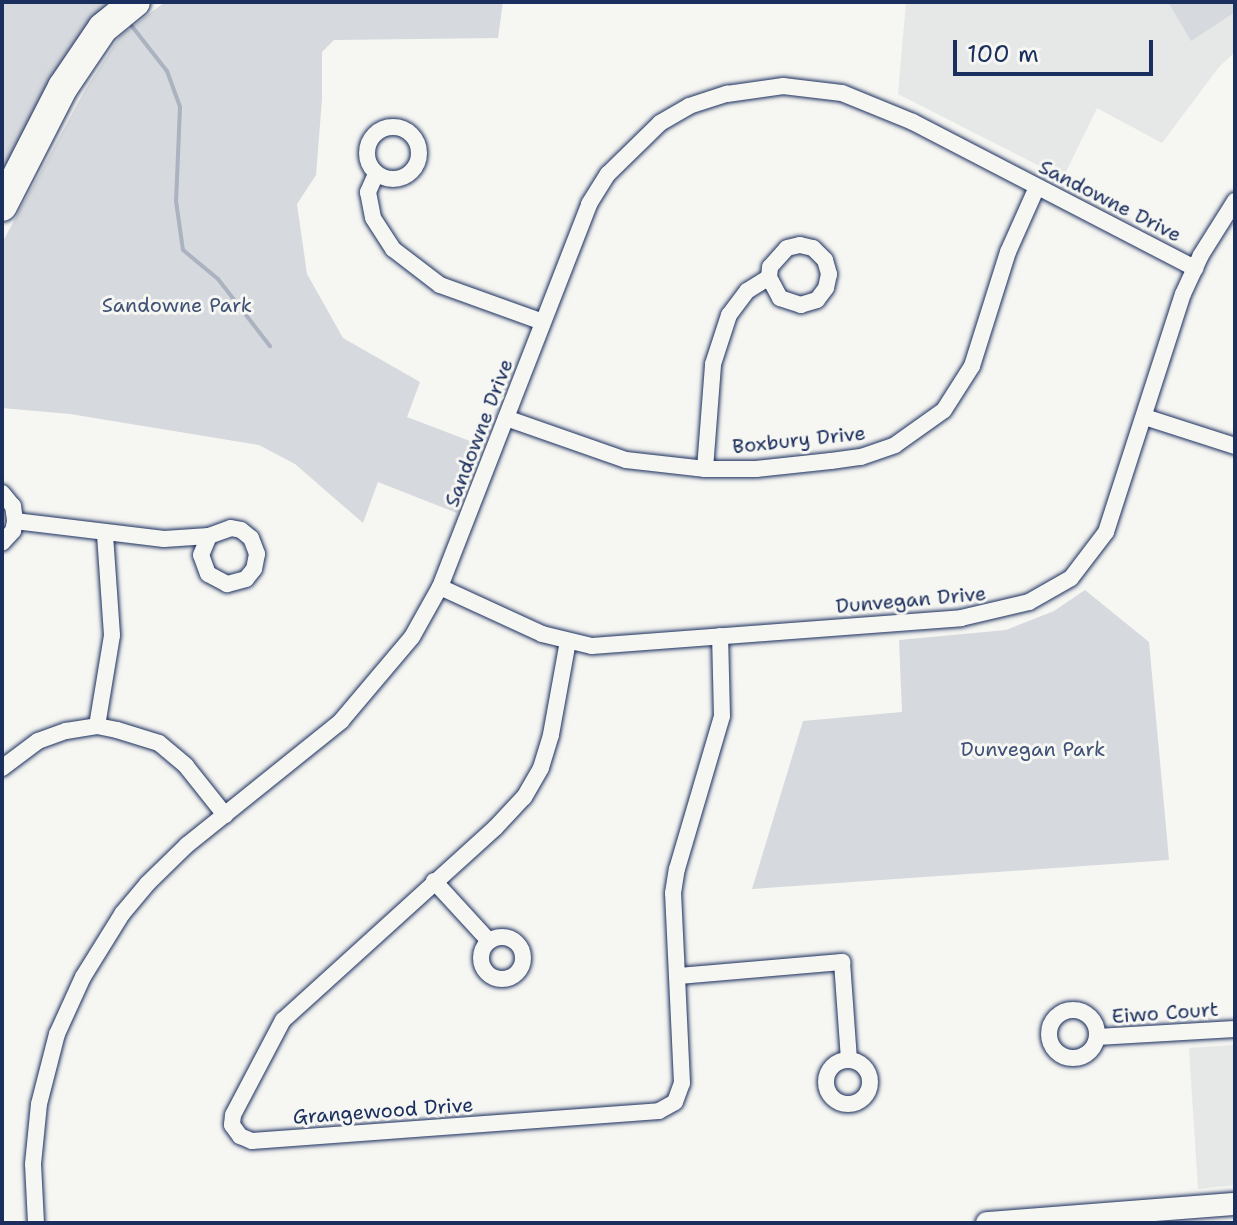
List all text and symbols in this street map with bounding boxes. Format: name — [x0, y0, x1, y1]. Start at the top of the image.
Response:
scale bar — [957, 24, 1157, 74]
text: 100 m — [967, 38, 1039, 70]
street label: Sandowne Drive — [1035, 155, 1185, 247]
park label: Sandowne Park — [102, 293, 252, 317]
street label: Sandowne Drive — [440, 356, 518, 510]
street label: Boxbury Drive — [731, 421, 867, 459]
street label: Dunvegan Drive — [835, 581, 987, 619]
park label: Dunvegan Park — [961, 737, 1105, 761]
street label: Eiwo Court — [1111, 997, 1219, 1029]
street label: Grangewood Drive — [292, 1093, 474, 1129]

